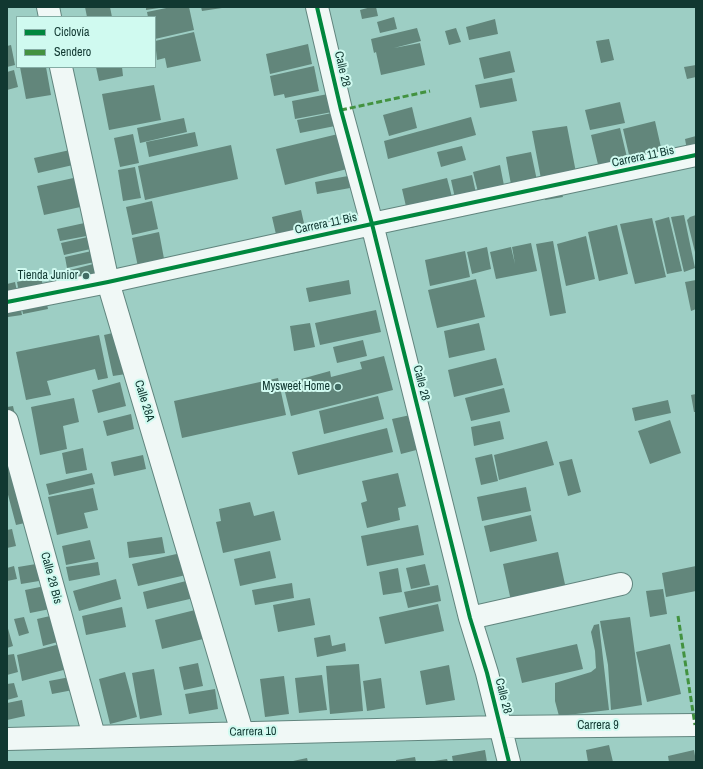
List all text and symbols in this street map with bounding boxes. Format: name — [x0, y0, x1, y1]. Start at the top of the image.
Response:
legend — [16, 16, 156, 68]
text: Ciclovía — [54, 24, 90, 40]
text: Sendero — [54, 44, 91, 60]
street label: Calle 28 — [331, 50, 353, 88]
street label: Carrera 11 Bis — [611, 143, 675, 171]
street label: Carrera 11 Bis — [294, 210, 358, 238]
place label: Tienda Junior — [17, 269, 78, 283]
marker: Tienda Junior — [81, 271, 91, 281]
street label: Calle 28 — [410, 364, 432, 402]
street label: Calle 28A — [131, 378, 157, 424]
place label: Mysweet Home — [262, 380, 330, 394]
marker: Mysweet Home — [333, 382, 343, 392]
street label: Calle 28 Bis — [37, 551, 65, 605]
street label: Calle 28 — [492, 677, 514, 715]
street label: Carrera 9 — [577, 719, 619, 733]
street label: Carrera 10 — [229, 724, 277, 740]

